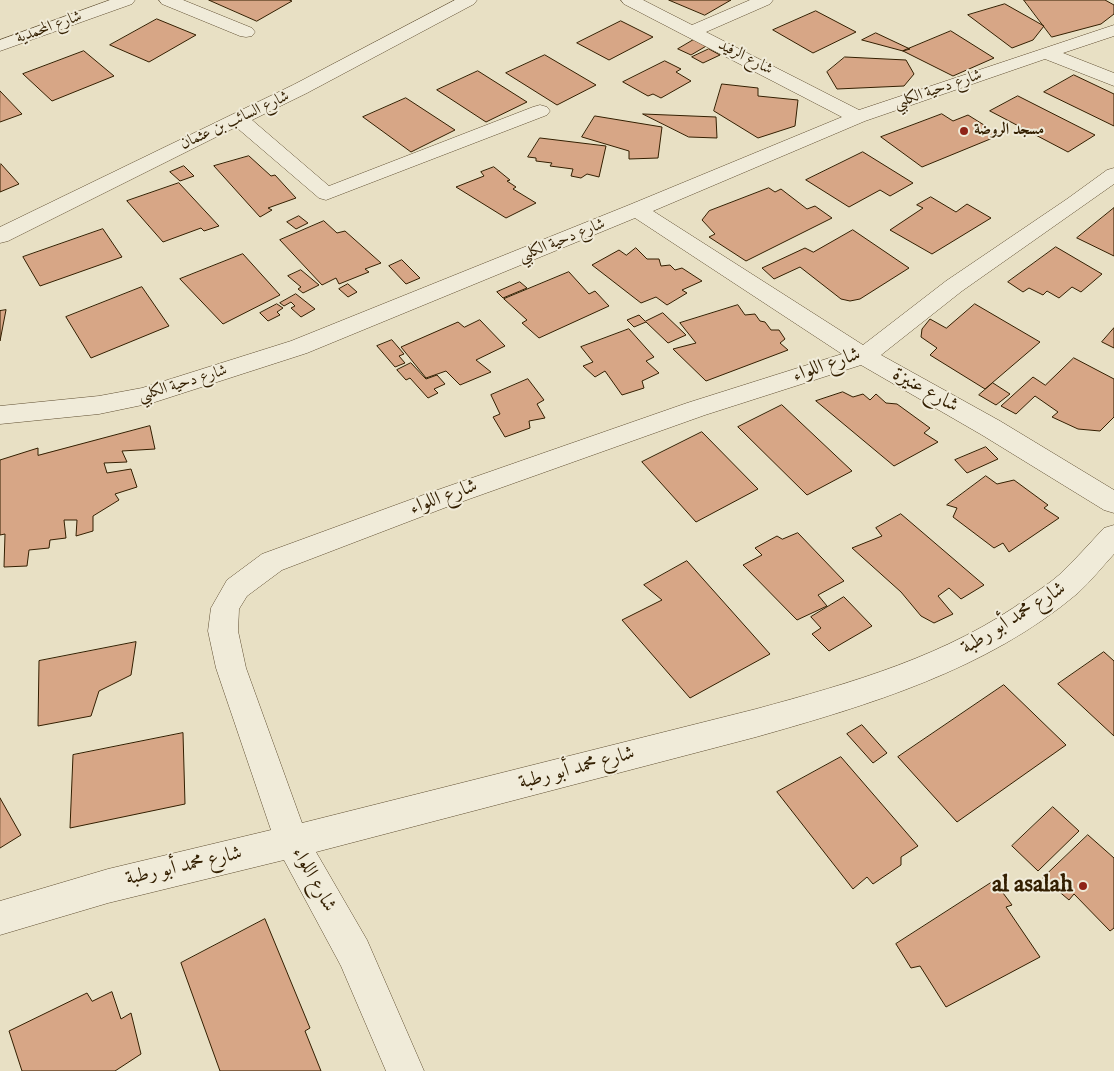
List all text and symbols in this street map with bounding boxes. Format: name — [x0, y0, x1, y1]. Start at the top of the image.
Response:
street label: شارع المحمدية — [13, 7, 85, 49]
street label: شارع الرفيد — [714, 36, 776, 80]
street label: شارع دحية الكلبي — [891, 66, 985, 114]
street label: شارع السائب بن عثمان — [177, 87, 293, 155]
place label: مسجد الروضة — [974, 121, 1044, 141]
marker: مسجد الروضة — [958, 125, 970, 137]
street label: شارع دحية الكلبي — [516, 215, 608, 267]
street label: شارع اللواء — [790, 343, 864, 389]
street label: شارع دحية الكلبي — [136, 361, 230, 407]
street label: شارع عنيزة — [888, 363, 962, 419]
street label: شارع اللواء — [407, 475, 481, 521]
street label: شارع محمد أبو رطبة — [957, 577, 1071, 661]
street label: شارع محمد أبو رطبة — [516, 742, 638, 796]
street label: شارع محمد أبو رطبة — [123, 842, 245, 892]
street label: شارع اللواء — [285, 843, 341, 917]
place label: al asalah — [992, 872, 1073, 900]
marker: al asalah — [1077, 880, 1089, 892]

